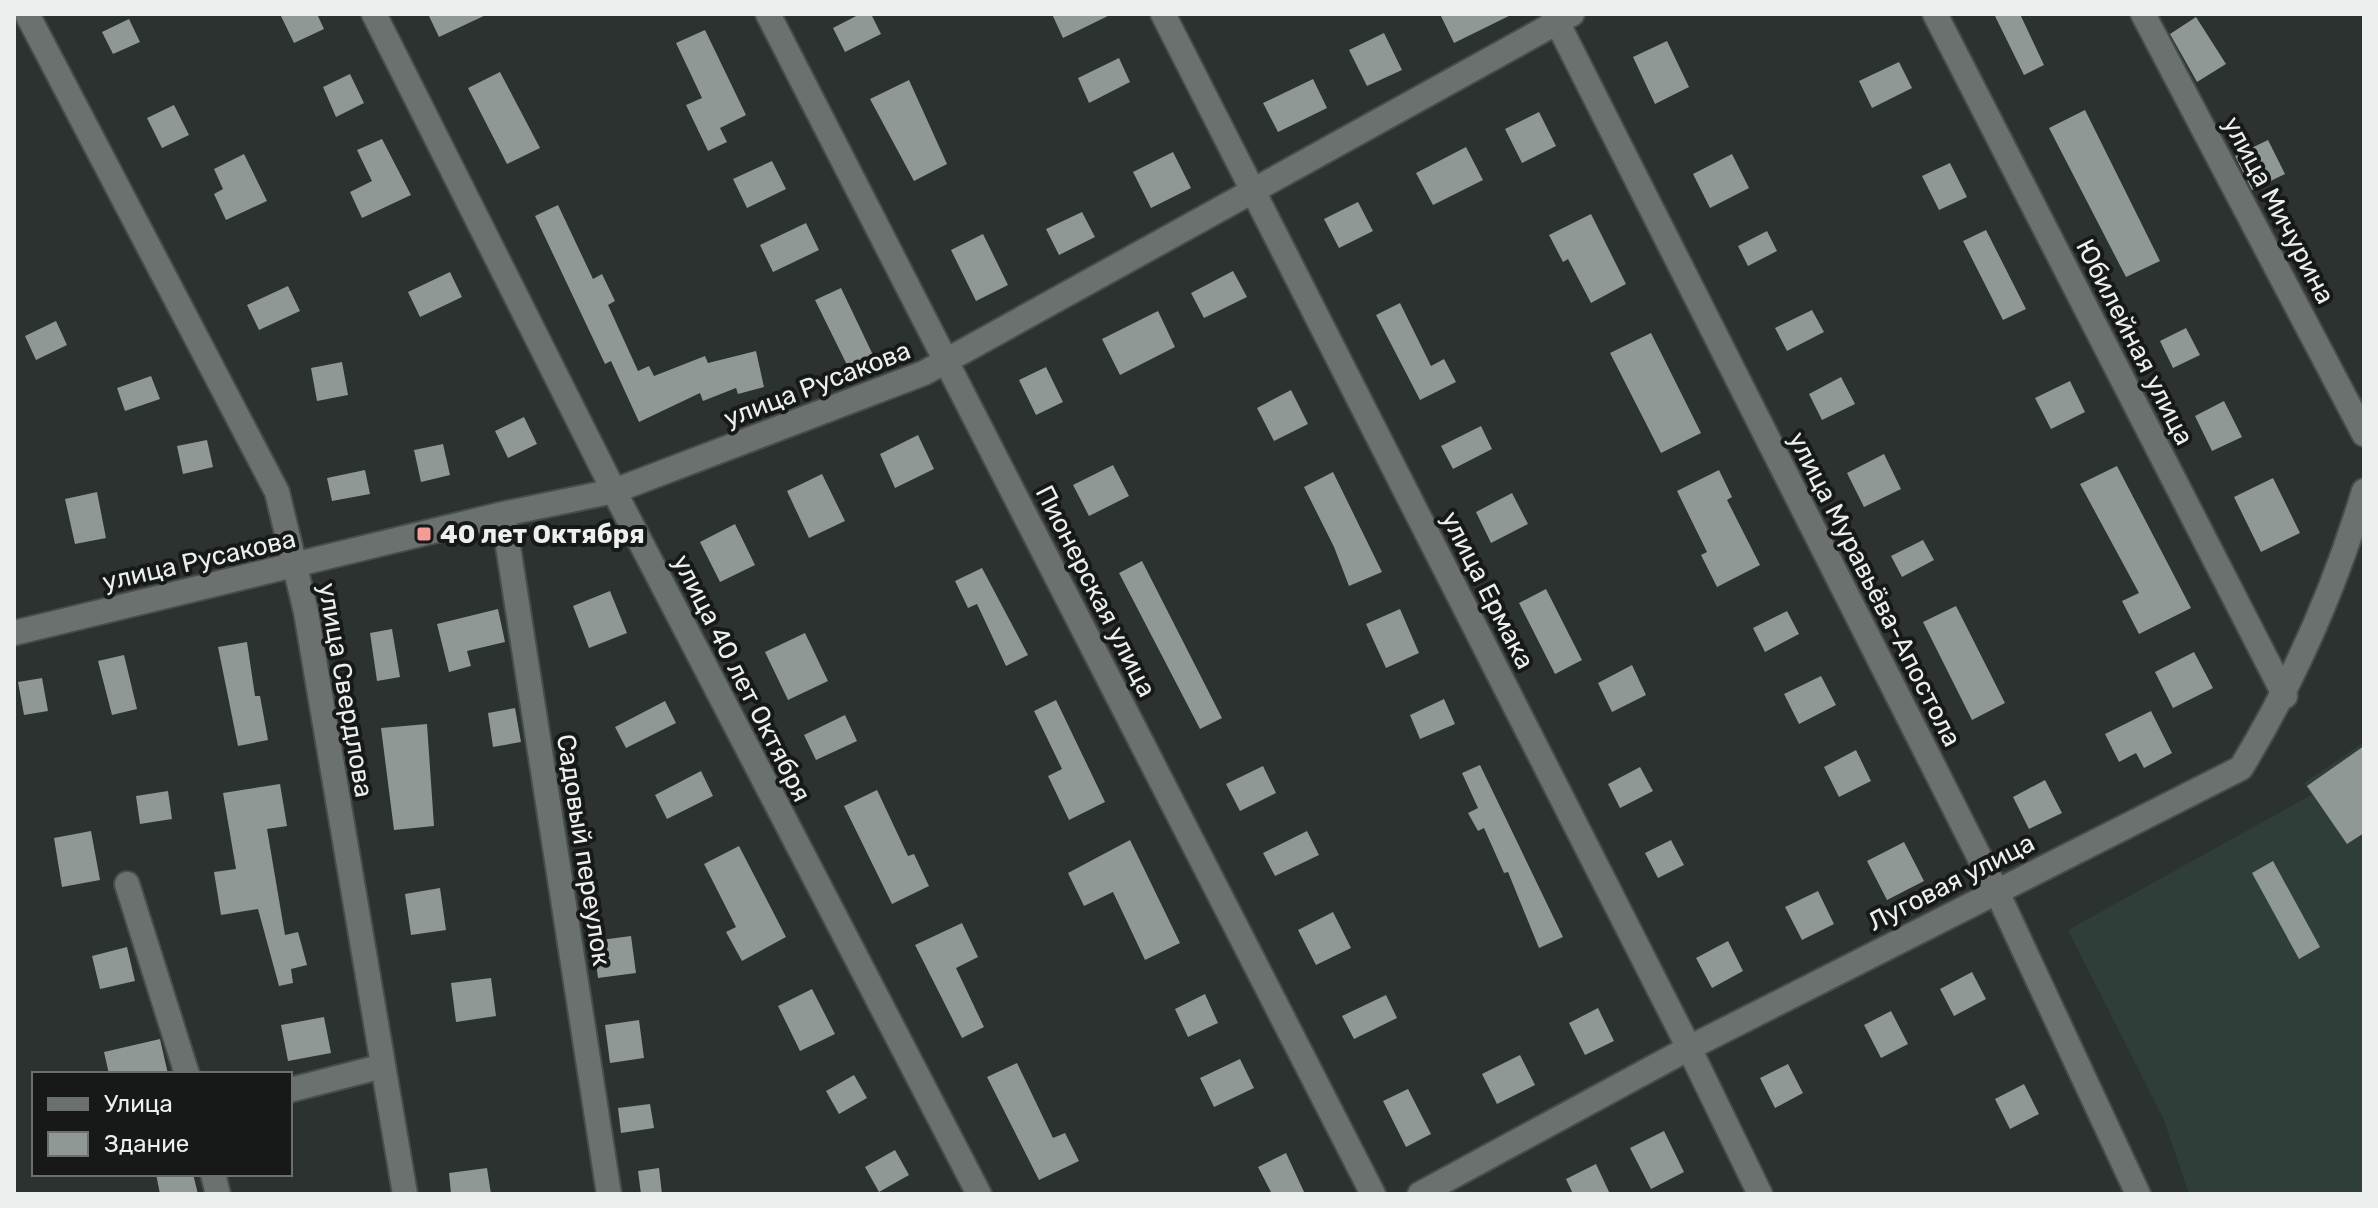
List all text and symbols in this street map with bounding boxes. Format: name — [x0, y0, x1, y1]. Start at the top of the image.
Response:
street label: улица Мичурина — [2216, 111, 2341, 309]
street label: Юбилейная улица — [2069, 234, 2200, 450]
street label: улица Русакова — [719, 335, 915, 434]
street label: улица Муравьёва-Апостола — [1781, 427, 1968, 752]
street label: Пионерская улица — [1029, 480, 1162, 702]
street label: улица Ермака — [1435, 506, 1541, 674]
place label: 40 лет Октября — [440, 519, 645, 550]
street label: улица Русакова — [99, 523, 299, 598]
marker: 40 лет Октября — [415, 525, 433, 543]
street label: улица 40 лет Октября — [666, 549, 817, 807]
street label: улица Свердлова — [311, 580, 380, 800]
street label: Садовый переулок — [550, 732, 617, 968]
street label: Луговая улица — [1863, 827, 2040, 938]
legend — [32, 1072, 292, 1176]
text: Улица — [104, 1090, 173, 1118]
text: Здание — [104, 1130, 189, 1158]

